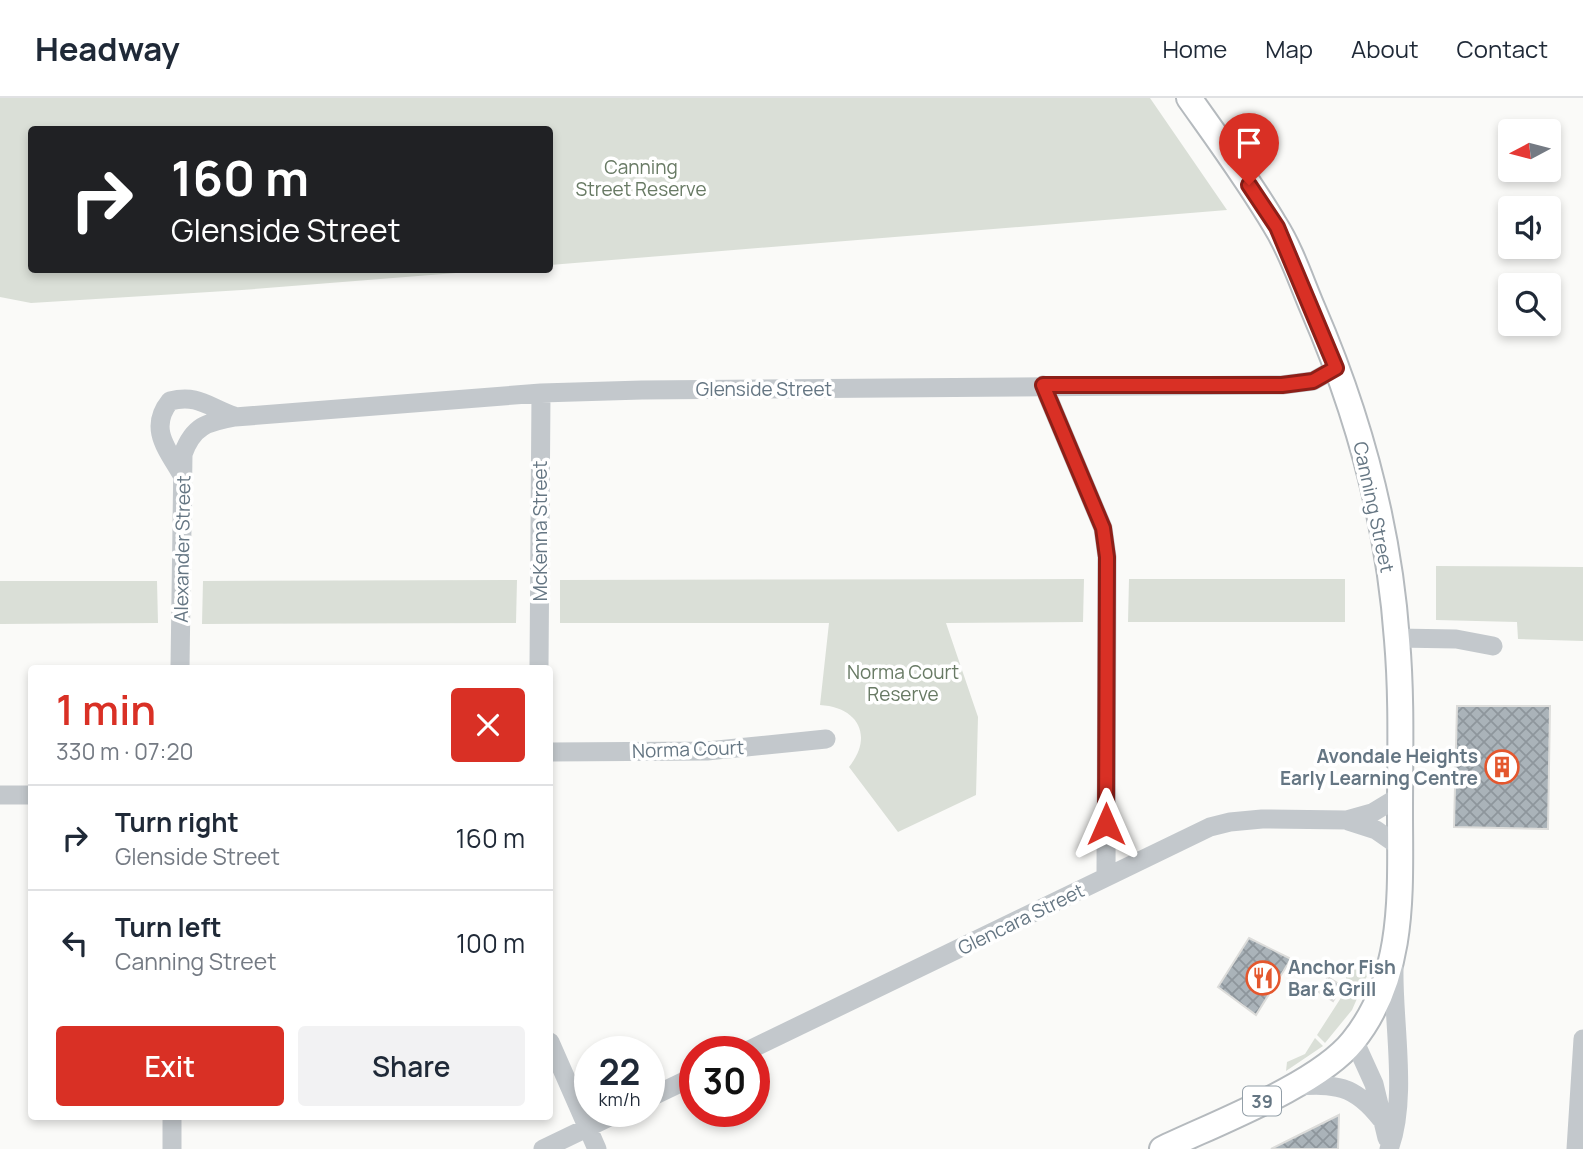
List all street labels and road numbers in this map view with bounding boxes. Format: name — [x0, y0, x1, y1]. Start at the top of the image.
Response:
street label: Glenside Street — [696, 376, 832, 402]
street label: Canning Street — [1347, 439, 1401, 575]
street label: McKenna Street — [527, 461, 553, 601]
street label: Alexander Street — [168, 475, 196, 623]
street label: Norma Court — [632, 734, 744, 764]
street label: Glencara Street — [954, 877, 1088, 961]
road number: 39 — [1243, 1086, 1281, 1116]

